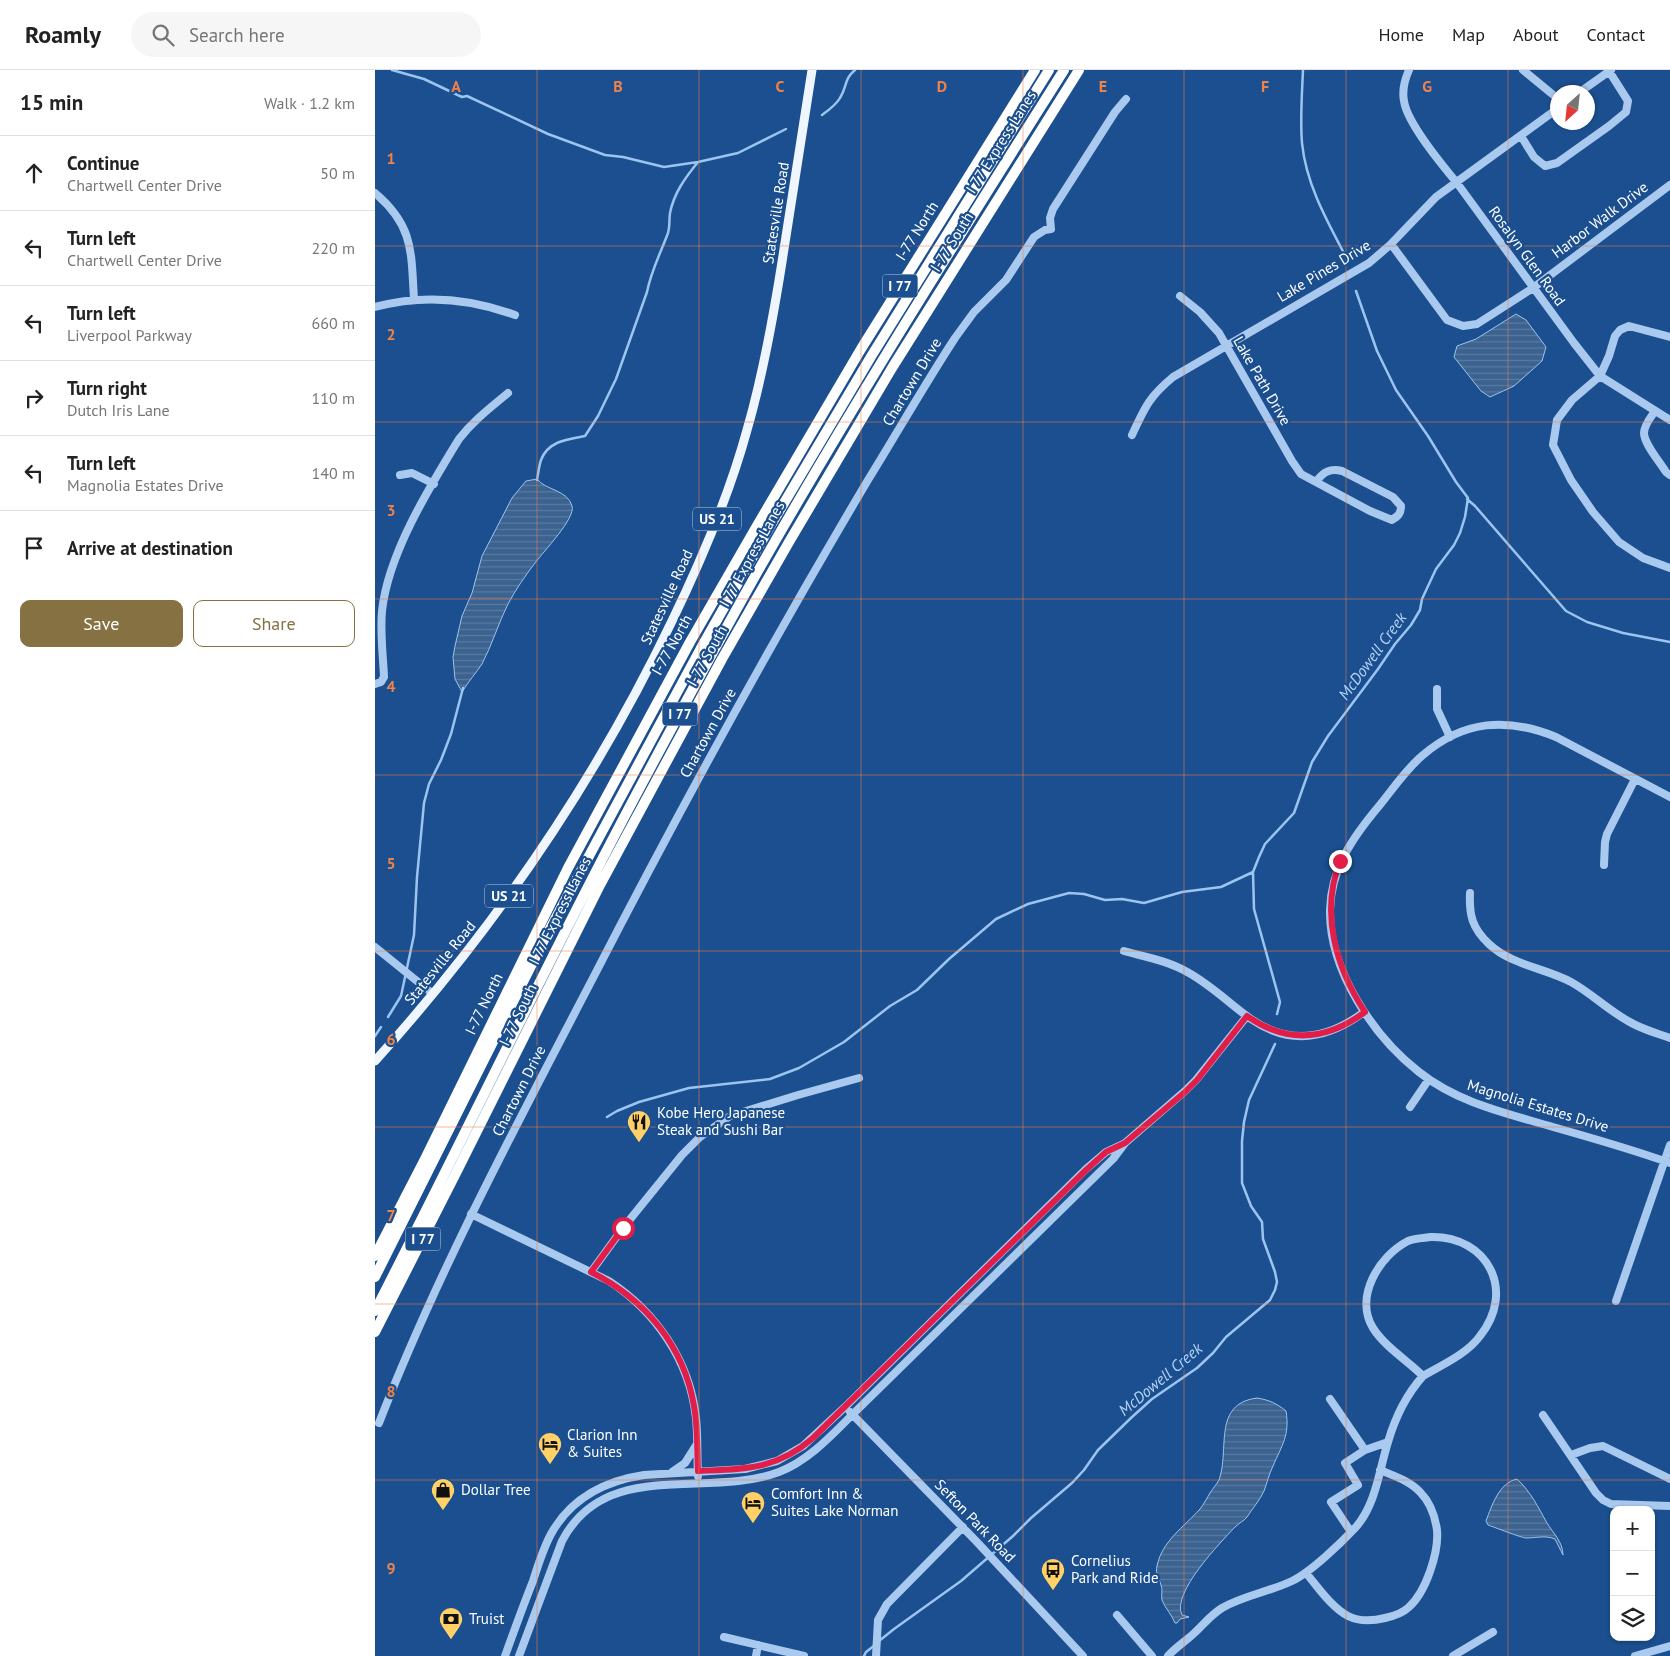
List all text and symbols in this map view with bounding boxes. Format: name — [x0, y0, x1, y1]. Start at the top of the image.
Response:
search box — [131, 12, 481, 57]
text: Roamly — [25, 19, 101, 50]
icon: search — [149, 21, 177, 49]
text: Search here — [189, 23, 285, 47]
text: Home — [1378, 23, 1424, 46]
text: Map — [1452, 23, 1485, 46]
text: About — [1513, 23, 1559, 46]
text: Contact — [1587, 23, 1645, 46]
text: A — [451, 76, 461, 96]
text: B — [613, 76, 623, 96]
text: C — [776, 76, 785, 96]
text: D — [937, 76, 947, 96]
text: E — [1099, 76, 1107, 96]
text: F — [1261, 76, 1269, 96]
text: G — [1422, 76, 1432, 96]
north arrow — [1550, 85, 1595, 130]
street label: I 77 Express Lanes — [961, 87, 1040, 197]
text: 15 min — [20, 89, 83, 116]
text: Walk · 1.2 km — [264, 93, 355, 113]
text: 1 — [386, 148, 396, 168]
text: Continue — [67, 151, 139, 175]
icon: ahead — [20, 159, 48, 187]
street label: Statesville Road — [758, 161, 793, 265]
text: 50 m — [320, 163, 355, 183]
text: Chartwell Center Drive — [67, 175, 222, 195]
street label: Harbor Walk Drive — [1548, 177, 1652, 262]
street label: I-77 North — [891, 198, 942, 264]
street label: Rosalyn Glen Road — [1485, 202, 1570, 309]
street label: I-77 South — [926, 208, 977, 275]
text: Turn left — [67, 226, 136, 250]
icon: left — [20, 234, 48, 262]
street label: Lake Pines Drive — [1274, 235, 1374, 306]
text: 220 m — [312, 238, 355, 258]
text: Chartwell Center Drive — [67, 250, 222, 270]
road number: I 77 — [883, 275, 917, 298]
text: Turn left — [67, 301, 136, 325]
icon: left — [20, 309, 48, 337]
text: 660 m — [312, 313, 355, 333]
text: 2 — [386, 324, 396, 344]
text: Liverpool Parkway — [67, 325, 192, 345]
street label: Lake Path Drive — [1229, 333, 1296, 429]
street label: Chartown Drive — [878, 334, 945, 429]
text: Turn right — [67, 376, 147, 400]
icon: right — [20, 384, 48, 412]
text: 110 m — [312, 388, 355, 408]
text: Dutch Iris Lane — [67, 400, 170, 420]
text: Turn left — [67, 451, 136, 475]
icon: left — [20, 459, 48, 487]
text: 140 m — [312, 463, 355, 483]
text: Magnolia Estates Drive — [67, 475, 224, 495]
street label: I 77 Express Lanes — [715, 497, 789, 610]
text: 3 — [386, 500, 396, 520]
road number: US 21 — [693, 508, 741, 530]
icon: arrive — [20, 534, 48, 562]
text: Arrive at destination — [67, 536, 233, 560]
street label: Statesville Road — [636, 546, 697, 647]
button: Save — [20, 600, 183, 647]
button: Share — [193, 600, 355, 647]
water label: McDowell Creek — [1334, 608, 1411, 704]
street label: I-77 North — [647, 611, 696, 678]
street label: I-77 South — [682, 622, 731, 690]
text: 4 — [386, 676, 396, 696]
street label: Chartown Drive — [675, 685, 740, 781]
road number: I 77 — [663, 703, 697, 726]
route end — [1329, 850, 1352, 873]
text: 5 — [386, 853, 396, 873]
street label: I 77 Express Lanes — [524, 854, 595, 968]
road number: US 21 — [485, 884, 533, 908]
street label: Statesville Road — [400, 917, 479, 1009]
street label: I-77 North — [460, 970, 507, 1038]
street label: I-77 South — [494, 981, 541, 1049]
text: 6 — [386, 1029, 396, 1049]
street label: Chartown Drive — [488, 1042, 550, 1139]
street label: Magnolia Estates Drive — [1465, 1075, 1611, 1136]
place label: Kobe Hero Japanese Steak and Sushi Bar — [657, 1103, 785, 1139]
restaurant icon: Kobe Hero Japanese Steak and Sushi Bar — [626, 1109, 652, 1143]
text: 7 — [386, 1205, 396, 1225]
route start — [612, 1217, 635, 1240]
road number: I 77 — [405, 1228, 441, 1250]
water label: McDowell Creek — [1114, 1338, 1207, 1420]
text: 8 — [386, 1381, 396, 1401]
place label: Clarion Inn & Suites — [567, 1425, 638, 1461]
hotel icon: Clarion Inn & Suites — [537, 1431, 563, 1465]
street label: Sefton Park Road — [931, 1475, 1020, 1566]
shop icon: Dollar Tree — [430, 1477, 456, 1511]
place label: Dollar Tree — [461, 1480, 531, 1499]
place label: Comfort Inn & Suites Lake Norman — [771, 1484, 899, 1520]
hotel icon: Comfort Inn & Suites Lake Norman — [740, 1490, 766, 1524]
map controls — [1610, 1506, 1655, 1641]
button: + — [1610, 1506, 1655, 1551]
place label: Cornelius Park and Ride — [1071, 1551, 1159, 1587]
button: − — [1610, 1551, 1655, 1596]
bus stop icon: Cornelius Park and Ride — [1040, 1557, 1066, 1591]
text: 9 — [386, 1558, 396, 1578]
button: layers — [1610, 1596, 1655, 1641]
bank icon: Truist — [438, 1606, 464, 1640]
place label: Truist — [469, 1609, 504, 1628]

